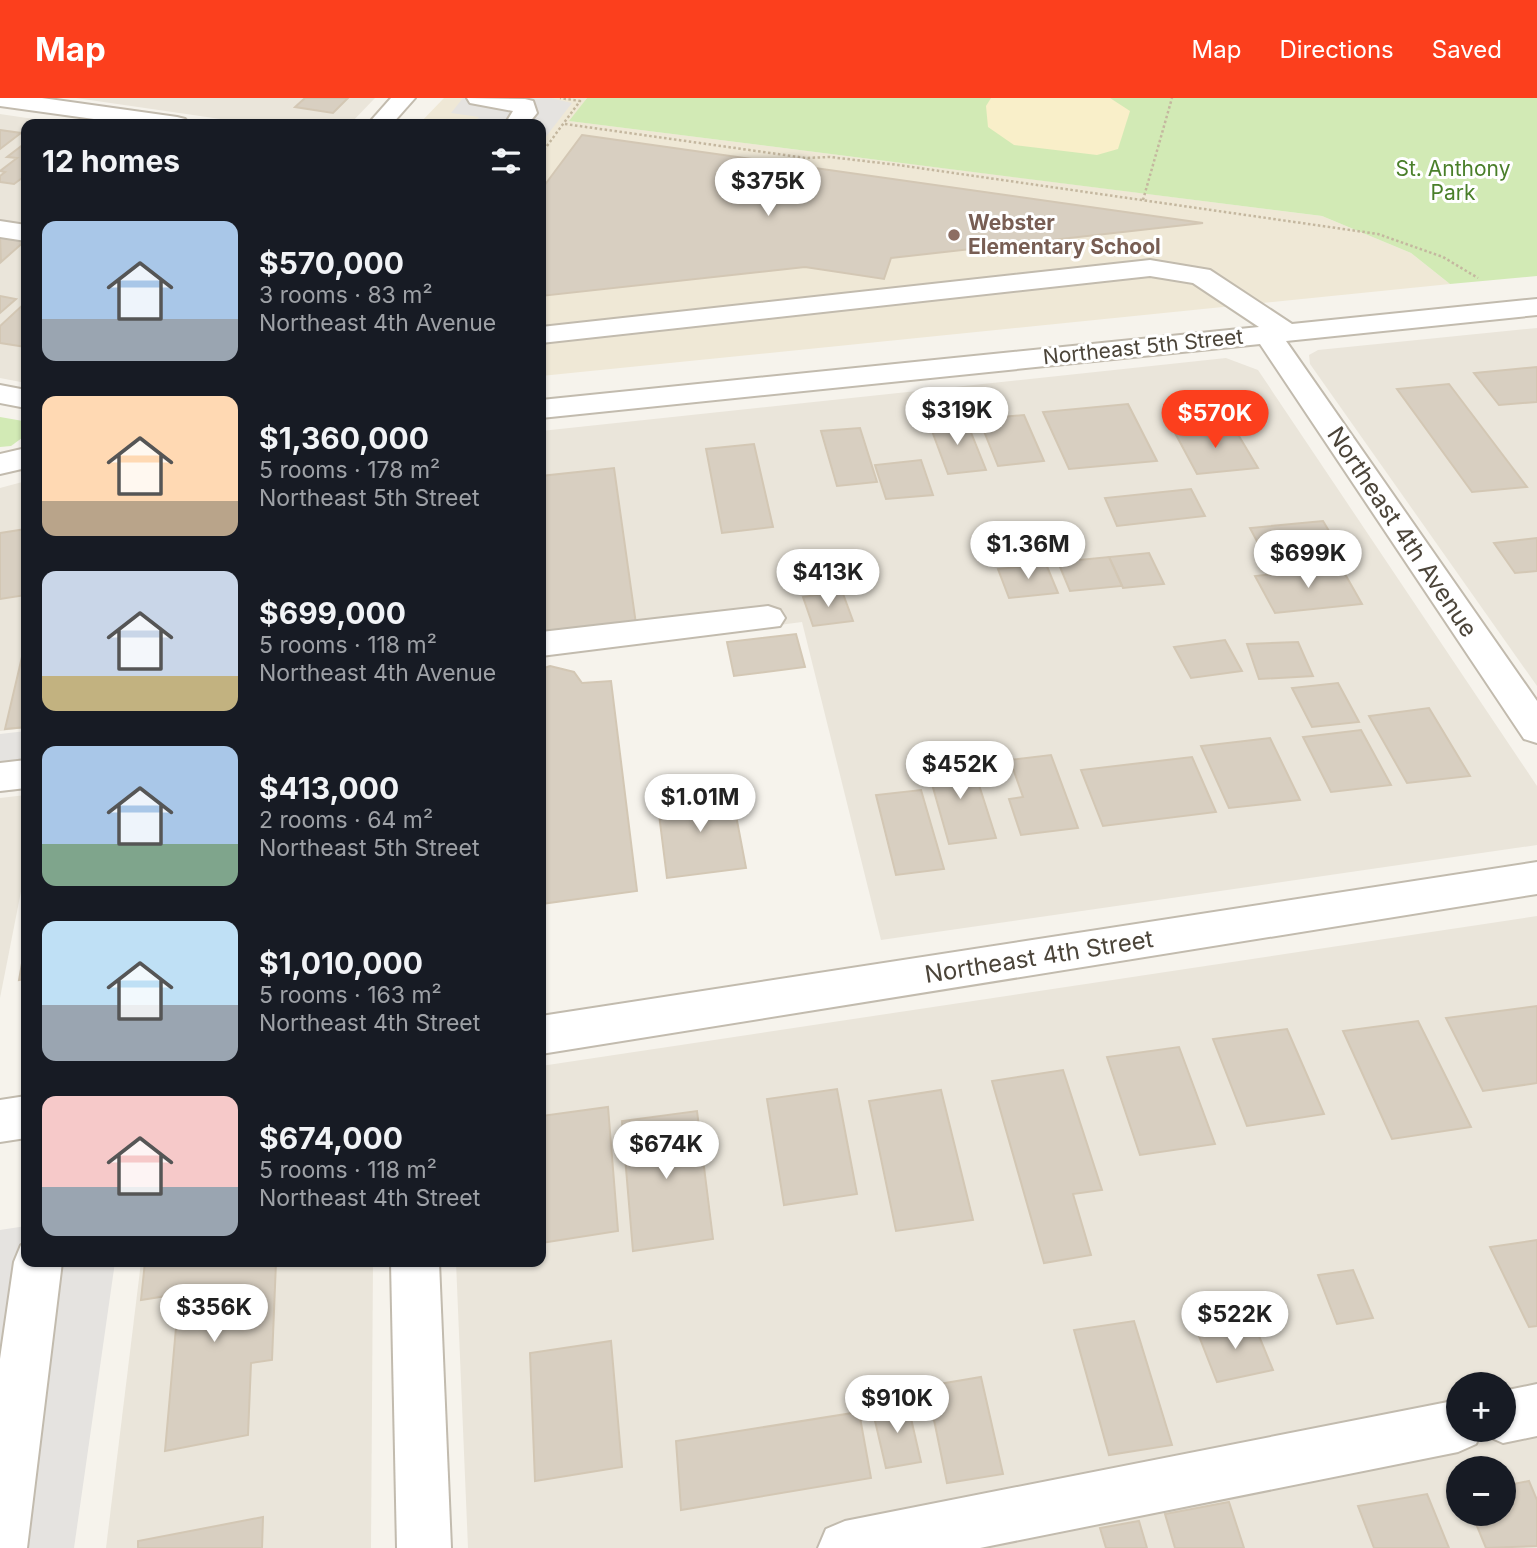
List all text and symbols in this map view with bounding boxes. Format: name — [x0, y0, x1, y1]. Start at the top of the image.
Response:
text: Map — [35, 29, 106, 69]
text: Map — [1192, 35, 1241, 64]
text: Directions — [1279, 35, 1394, 64]
text: Saved — [1432, 35, 1502, 64]
icon: filters — [487, 142, 525, 180]
text: 12 homes — [42, 143, 180, 179]
park label: St. Anthony Park — [1396, 156, 1511, 205]
pin: $375K — [719, 158, 817, 218]
text: $375K — [731, 167, 805, 195]
place label: Webster Elementary School — [968, 210, 1161, 259]
marker: Webster Elementary School — [946, 227, 962, 243]
text: $570,000 — [259, 245, 404, 281]
icon: home — [98, 249, 182, 333]
text: 3 rooms · 83 m² — [259, 281, 433, 309]
text: Northeast 4th Avenue — [259, 309, 496, 337]
street label: Northeast 5th Street — [1042, 324, 1244, 369]
pin: $319K — [908, 388, 1006, 447]
pin: $570K — [1166, 390, 1264, 450]
text: $319K — [921, 396, 993, 424]
text: $570K — [1178, 399, 1252, 427]
text: $1,360,000 — [259, 420, 429, 456]
street label: Northeast 4th Avenue — [1321, 421, 1484, 642]
icon: home — [98, 424, 182, 508]
text: 5 rooms · 178 m² — [259, 456, 440, 484]
text: Northeast 5th Street — [259, 484, 479, 512]
pin: $1.36M — [971, 522, 1085, 581]
text: $1.36M — [986, 530, 1070, 558]
pin: $699K — [1259, 531, 1357, 590]
text: $699K — [1270, 539, 1346, 567]
pin: $413K — [779, 550, 877, 609]
text: $413K — [792, 558, 864, 586]
text: $699,000 — [259, 595, 406, 631]
icon: home — [98, 599, 182, 683]
text: 5 rooms · 118 m² — [259, 631, 437, 659]
text: Northeast 4th Avenue — [259, 659, 496, 687]
pin: $452K — [911, 742, 1009, 801]
text: $452K — [922, 750, 998, 778]
text: $413,000 — [259, 770, 399, 806]
icon: home — [98, 774, 182, 858]
pin: $1.01M — [643, 774, 757, 834]
text: $1.01M — [661, 783, 739, 811]
text: 2 rooms · 64 m² — [259, 806, 433, 834]
text: Northeast 5th Street — [259, 834, 479, 862]
street label: Northeast 4th Street — [923, 924, 1155, 989]
text: $1,010,000 — [259, 945, 423, 981]
icon: home — [98, 949, 182, 1033]
text: 5 rooms · 163 m² — [259, 981, 442, 1009]
text: Northeast 4th Street — [259, 1009, 480, 1037]
text: $674,000 — [259, 1120, 403, 1156]
pin: $674K — [617, 1122, 715, 1181]
icon: home — [98, 1124, 182, 1208]
text: $674K — [629, 1130, 703, 1158]
text: 5 rooms · 118 m² — [259, 1156, 437, 1184]
text: Northeast 4th Street — [259, 1184, 480, 1212]
pin: $356K — [165, 1284, 263, 1344]
pin: $522K — [1186, 1292, 1284, 1351]
text: $356K — [176, 1293, 252, 1321]
text: $522K — [1197, 1300, 1273, 1328]
map controls — [1446, 1372, 1516, 1526]
button: + — [1446, 1372, 1516, 1442]
pin: $910K — [848, 1376, 946, 1435]
text: $910K — [861, 1384, 933, 1412]
button: − — [1446, 1456, 1516, 1526]

